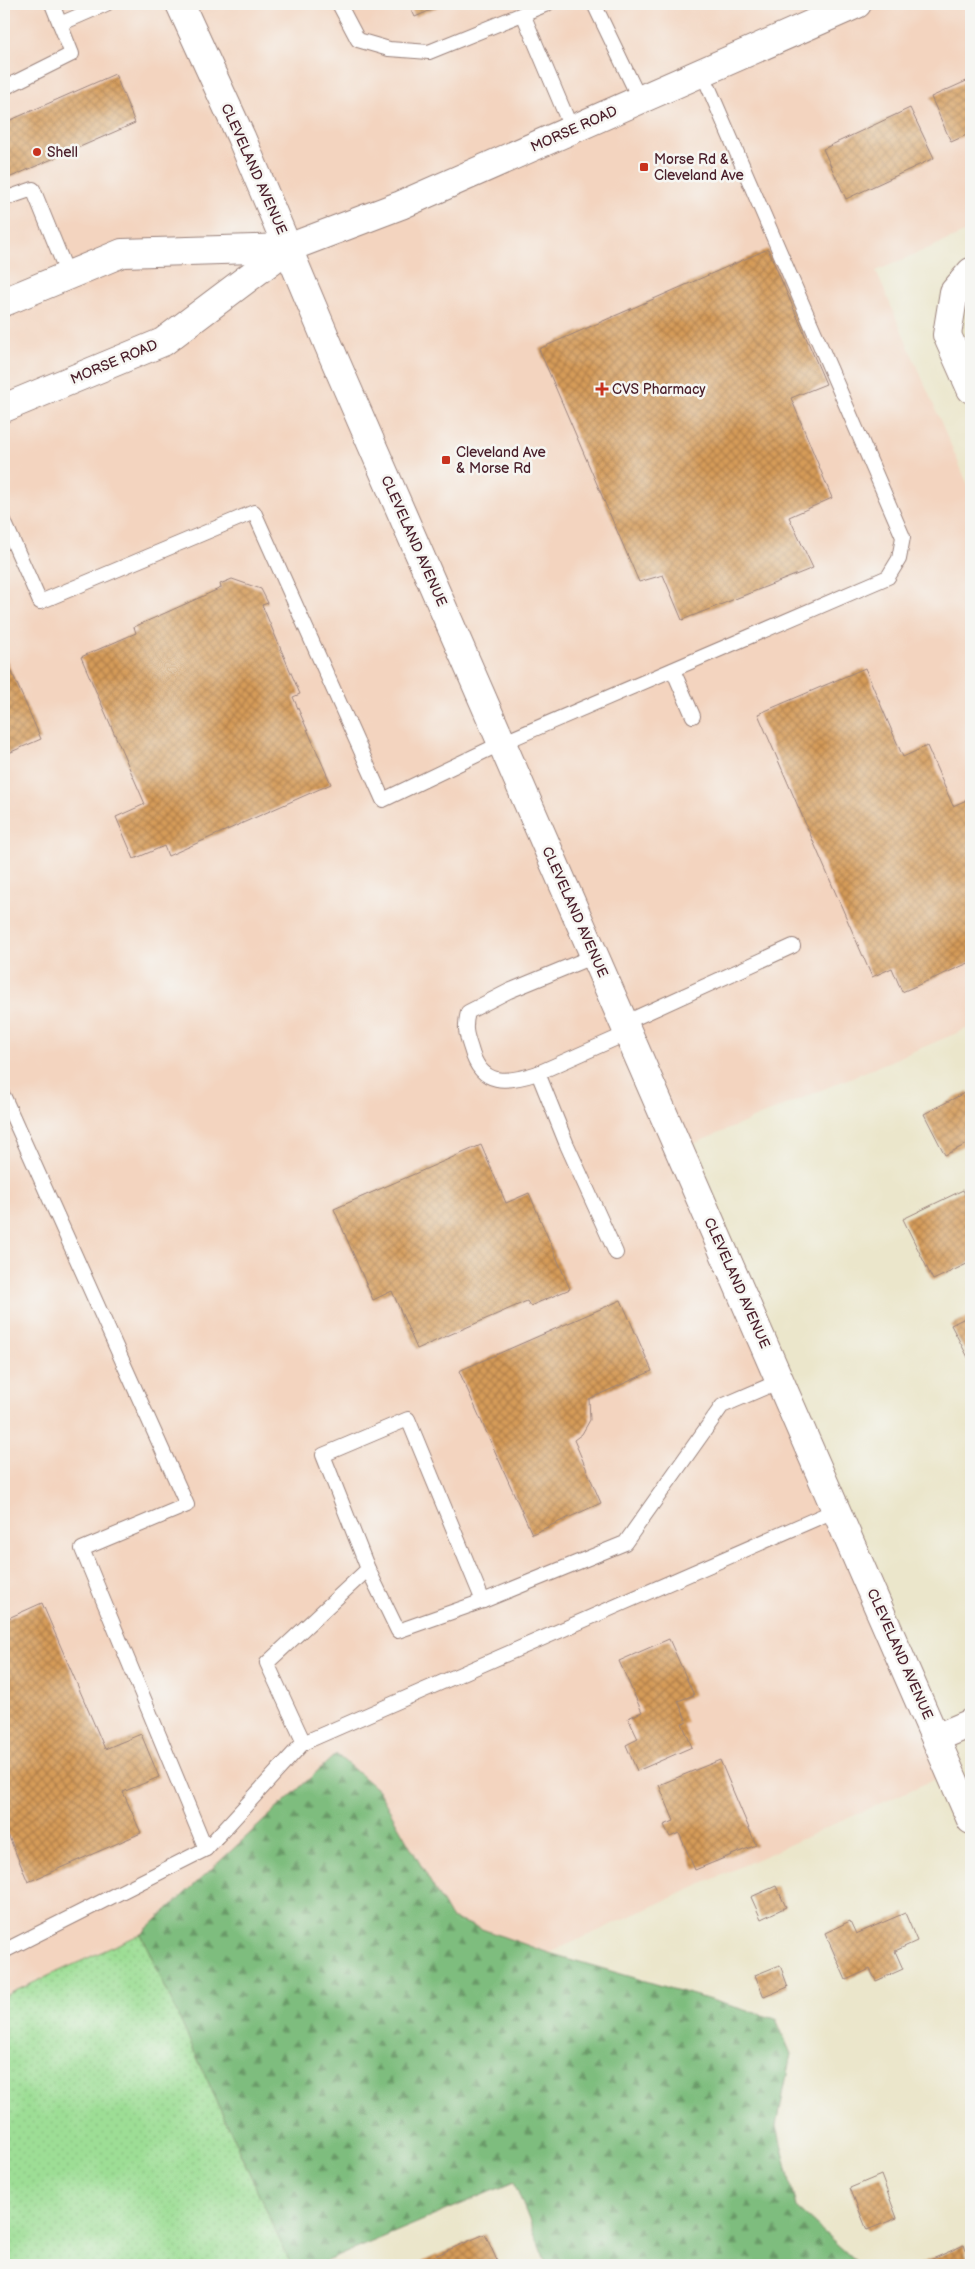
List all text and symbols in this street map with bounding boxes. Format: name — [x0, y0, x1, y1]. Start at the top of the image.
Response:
street label: CLEVELAND AVENUE — [217, 101, 291, 237]
street label: MORSE ROAD — [528, 102, 620, 156]
place label: Shell — [47, 144, 78, 161]
marker: Shell — [31, 146, 43, 158]
place label: Morse Rd & Cleveland Ave — [654, 151, 744, 184]
marker: Morse Rd & Cleveland Ave — [638, 161, 650, 173]
street label: MORSE ROAD — [68, 336, 160, 388]
place label: CVS Pharmacy — [612, 381, 706, 398]
marker: CVS Pharmacy — [596, 383, 608, 395]
place label: Cleveland Ave & Morse Rd — [456, 444, 546, 477]
marker: Cleveland Ave & Morse Rd — [440, 454, 452, 466]
street label: CLEVELAND AVENUE — [377, 473, 451, 609]
street label: CLEVELAND AVENUE — [538, 844, 612, 980]
street label: CLEVELAND AVENUE — [700, 1215, 774, 1351]
street label: CLEVELAND AVENUE — [863, 1586, 937, 1722]

